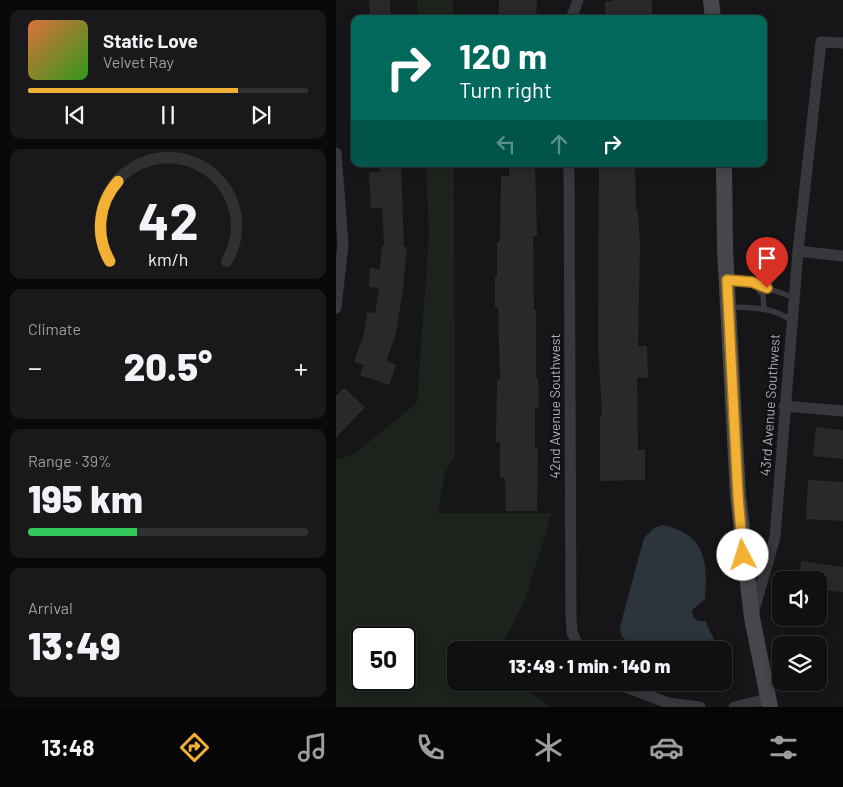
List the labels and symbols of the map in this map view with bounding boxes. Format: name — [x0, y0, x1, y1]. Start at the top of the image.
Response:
pin — [746, 237, 788, 288]
street label: 42nd Avenue Southwest — [546, 333, 563, 479]
street label: 43rd Avenue Southwest — [756, 333, 783, 477]
position arrow — [716, 528, 768, 580]
speed limit sign: 50 — [351, 626, 416, 691]

